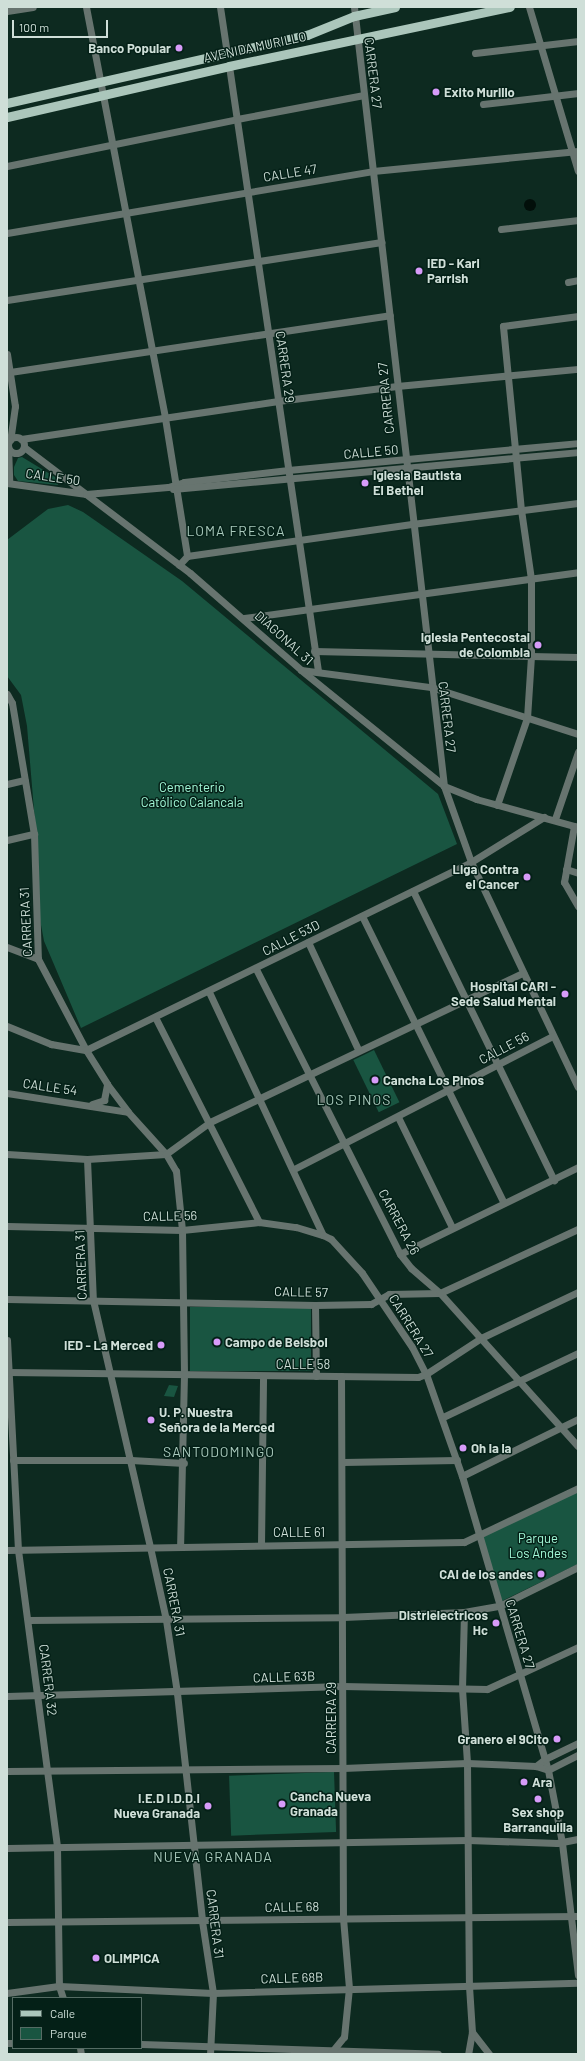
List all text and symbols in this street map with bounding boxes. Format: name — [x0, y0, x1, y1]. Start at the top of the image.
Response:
scale bar — [14, 12, 110, 38]
text: 100 m — [19, 20, 49, 34]
street label: AVENIDA MURILLO — [202, 28, 308, 66]
street label: CARRERA 27 — [361, 37, 385, 109]
place label: Banco Popular — [88, 40, 171, 56]
marker: Banco Popular — [174, 43, 184, 53]
place label: Exito Murillo — [444, 84, 515, 100]
marker: Exito Murillo — [431, 87, 441, 97]
street label: CALLE 47 — [262, 161, 318, 185]
place label: IED - Karl Parrish — [427, 256, 480, 287]
marker: IED - Karl Parrish — [414, 266, 424, 276]
street label: CARRERA 29 — [272, 330, 298, 404]
street label: CARRERA 27 — [375, 362, 397, 434]
street label: CALLE 50 — [343, 442, 399, 462]
street label: CALLE 50 — [25, 465, 81, 489]
place label: Iglesia Bautista El Bethel — [373, 468, 462, 499]
marker: Iglesia Bautista El Bethel — [360, 478, 370, 488]
district label: LOMA FRESCA — [186, 523, 286, 539]
street label: DIAGONAL 31 — [252, 608, 316, 668]
place label: Iglesia Pentecostal de Colombia — [421, 630, 530, 661]
marker: Iglesia Pentecostal de Colombia — [533, 640, 543, 650]
street label: CARRERA 27 — [435, 681, 459, 753]
park label: Cementerio Católico Calancala — [141, 780, 243, 811]
place label: Liga Contra el Cancer — [453, 862, 519, 893]
marker: Liga Contra el Cancer — [522, 872, 532, 882]
street label: CARRERA 31 — [16, 887, 36, 957]
street label: CALLE 53D — [260, 917, 322, 959]
place label: Hospital CARI - Sede Salud Mental — [451, 979, 556, 1010]
marker: Hospital CARI - Sede Salud Mental — [559, 988, 571, 1000]
street label: CALLE 56 — [476, 1028, 532, 1068]
place label: Cancha Los Pinos — [383, 1072, 484, 1088]
street label: CALLE 54 — [22, 1075, 78, 1099]
marker: Cancha Los Pinos — [370, 1075, 380, 1085]
district label: LOS PINOS — [317, 1092, 391, 1108]
street label: CARRERA 26 — [375, 1186, 423, 1258]
street label: CALLE 56 — [143, 1208, 197, 1224]
street label: CARRERA 31 — [72, 1230, 90, 1300]
street label: CALLE 57 — [274, 1284, 328, 1300]
street label: CARRERA 27 — [385, 1292, 437, 1360]
place label: Campo de Beisbol — [225, 1334, 328, 1350]
place label: IED - La Merced — [64, 1337, 153, 1353]
marker: Campo de Beisbol — [212, 1337, 222, 1347]
marker: IED - La Merced — [156, 1340, 166, 1350]
street label: CALLE 58 — [276, 1356, 330, 1372]
place label: U. P. Nuestra Señora de la Merced — [159, 1405, 275, 1436]
marker: U. P. Nuestra Señora de la Merced — [146, 1415, 156, 1425]
place label: Oh la la — [471, 1440, 511, 1456]
marker: Oh la la — [458, 1443, 468, 1453]
district label: SANTODOMINGO — [163, 1444, 275, 1460]
street label: CALLE 61 — [273, 1524, 325, 1540]
park label: Parque Los Andes — [509, 1531, 567, 1562]
street label: CARRERA 31 — [160, 1566, 188, 1638]
place label: CAI de los andes — [439, 1566, 533, 1582]
marker: CAI de los andes — [536, 1569, 546, 1579]
street label: CARRERA 27 — [502, 1597, 538, 1671]
place label: Distrielectricos Hc — [399, 1608, 488, 1639]
marker: Distrielectricos Hc — [491, 1618, 501, 1628]
street label: CARRERA 32 — [36, 1643, 60, 1717]
street label: CALLE 63B — [252, 1668, 316, 1686]
street label: CARRERA 29 — [323, 1682, 339, 1754]
place label: Granero el 9Cito — [457, 1731, 549, 1747]
marker: Granero el 9Cito — [552, 1734, 562, 1744]
place label: Ara — [532, 1774, 552, 1790]
marker: Ara — [519, 1777, 529, 1787]
place label: Cancha Nueva Granada — [290, 1789, 371, 1820]
place label: I.E.D I.D.D.I Nueva Granada — [114, 1791, 200, 1822]
marker: Sex shop Barranquilla — [533, 1794, 543, 1804]
marker: Cancha Nueva Granada — [277, 1799, 287, 1809]
marker: I.E.D I.D.D.I Nueva Granada — [203, 1801, 213, 1811]
place label: Sex shop Barranquilla — [503, 1805, 573, 1836]
district label: NUEVA GRANADA — [153, 1849, 273, 1865]
street label: CARRERA 31 — [203, 1888, 227, 1960]
street label: CALLE 68 — [265, 1899, 319, 1915]
place label: OLIMPICA — [104, 1950, 160, 1966]
marker: OLIMPICA — [91, 1953, 101, 1963]
street label: CALLE 68B — [260, 1969, 324, 1987]
legend — [12, 1997, 142, 2049]
text: Calle — [50, 2006, 75, 2020]
text: Parque — [50, 2026, 87, 2040]

